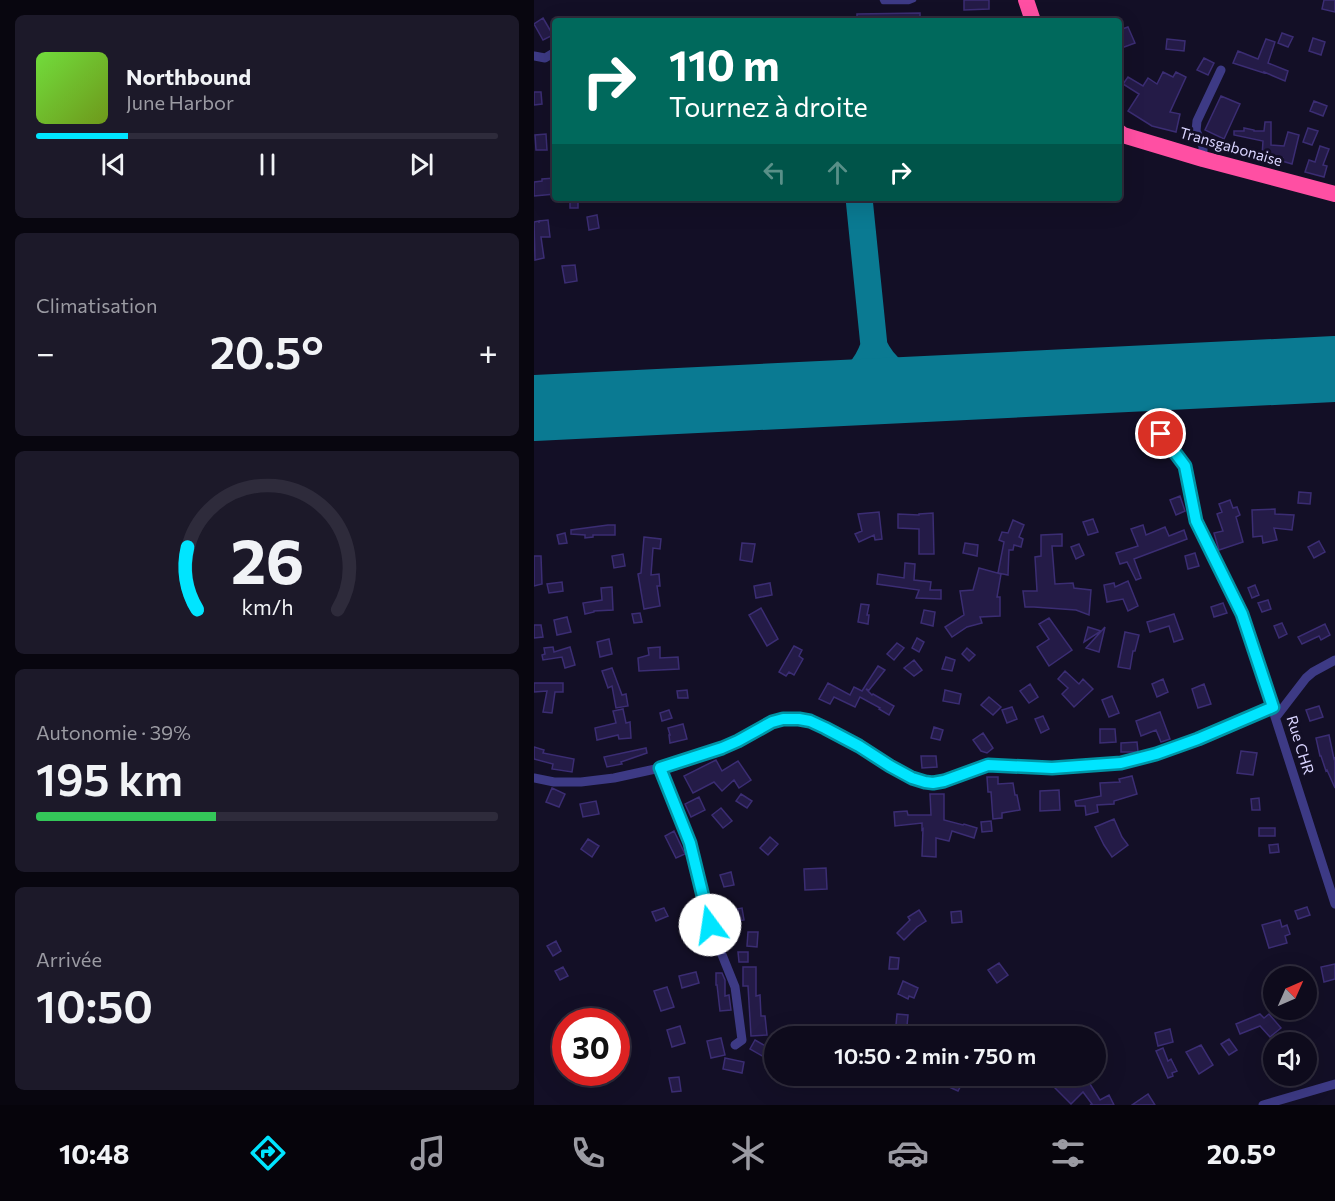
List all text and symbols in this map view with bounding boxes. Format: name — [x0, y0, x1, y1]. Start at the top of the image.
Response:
text: 110 m — [669, 38, 780, 90]
icon: right — [570, 42, 648, 120]
text: Northbound — [126, 63, 251, 90]
text: June Harbor — [126, 90, 234, 114]
text: Tournez à droite — [669, 90, 868, 123]
street label: Transgabonaise — [1178, 123, 1285, 169]
icon: previous — [97, 148, 130, 181]
icon: pause — [251, 148, 284, 181]
icon: next — [405, 148, 438, 181]
icon: left — [758, 156, 791, 189]
icon: ahead — [821, 156, 854, 189]
icon: right — [884, 156, 917, 189]
text: Climatisation — [36, 293, 157, 317]
text: 20.5° — [210, 323, 324, 378]
text: − — [36, 331, 55, 372]
text: + — [479, 331, 498, 372]
pin — [1135, 408, 1186, 459]
icon: arrive — [1144, 417, 1177, 450]
text: 26 — [230, 521, 304, 597]
text: km/h — [241, 593, 293, 619]
street label: Rue CHR — [1283, 713, 1318, 776]
text: Autonomie · 39% — [36, 720, 191, 744]
text: 195 km — [36, 750, 183, 805]
position arrow — [678, 893, 742, 957]
text: Arrivée — [36, 947, 102, 971]
north arrow — [1263, 966, 1317, 1020]
map controls — [1263, 966, 1317, 1086]
text: 10:50 — [36, 977, 153, 1032]
speed limit sign: 30 — [552, 1008, 630, 1086]
button: sound — [1263, 1032, 1317, 1086]
text: 10:50 · 2 min · 750 m — [834, 1042, 1036, 1069]
icon: directions — [247, 1132, 289, 1174]
icon: music — [407, 1132, 449, 1174]
icon: phone — [567, 1132, 609, 1174]
icon: climate — [727, 1132, 769, 1174]
icon: car — [887, 1132, 929, 1174]
icon: filters — [1047, 1132, 1089, 1174]
text: 10:48 — [59, 1137, 130, 1170]
text: 20.5° — [1207, 1137, 1276, 1170]

